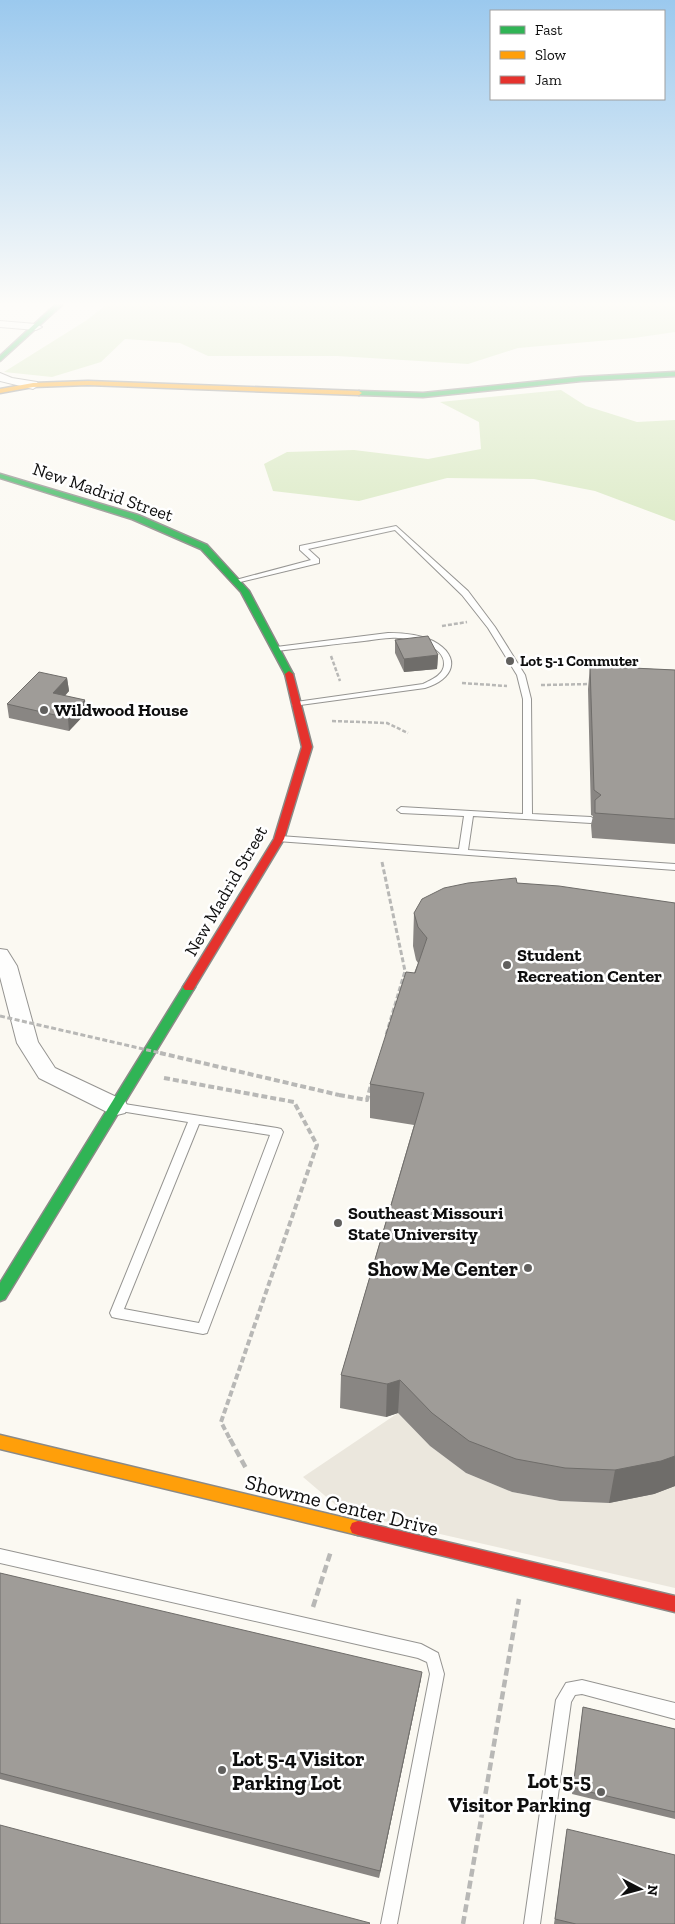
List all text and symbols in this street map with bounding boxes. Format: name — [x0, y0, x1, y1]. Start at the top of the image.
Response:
legend — [490, 10, 665, 100]
text: Fast — [535, 21, 563, 39]
text: Slow — [535, 46, 567, 64]
text: Jam — [535, 71, 562, 89]
street label: New Madrid Street — [30, 458, 176, 526]
place label: Lot 5-1 Commuter — [520, 652, 639, 670]
marker: Lot 5-1 Commuter — [504, 655, 516, 667]
place label: Wildwood House — [54, 699, 188, 721]
marker: Wildwood House — [38, 704, 50, 716]
street label: New Madrid Street — [180, 822, 272, 960]
place label: Student Recreation Center — [517, 944, 662, 987]
marker: Student Recreation Center — [501, 959, 513, 971]
place label: Southeast Missouri State University — [348, 1202, 504, 1245]
marker: Southeast Missouri State University — [332, 1217, 344, 1229]
place label: Show Me Center — [368, 1256, 518, 1281]
marker: Show Me Center — [522, 1262, 534, 1274]
street label: Showme Center Drive — [243, 1469, 441, 1541]
place label: Lot 5-4 Visitor Parking Lot — [232, 1746, 365, 1795]
marker: Lot 5-4 Visitor Parking Lot — [216, 1764, 228, 1776]
place label: Lot 5-5 Visitor Parking — [448, 1768, 591, 1817]
marker: Lot 5-5 Visitor Parking — [595, 1786, 607, 1798]
north arrow — [615, 1864, 665, 1914]
text: N — [643, 1884, 661, 1897]

